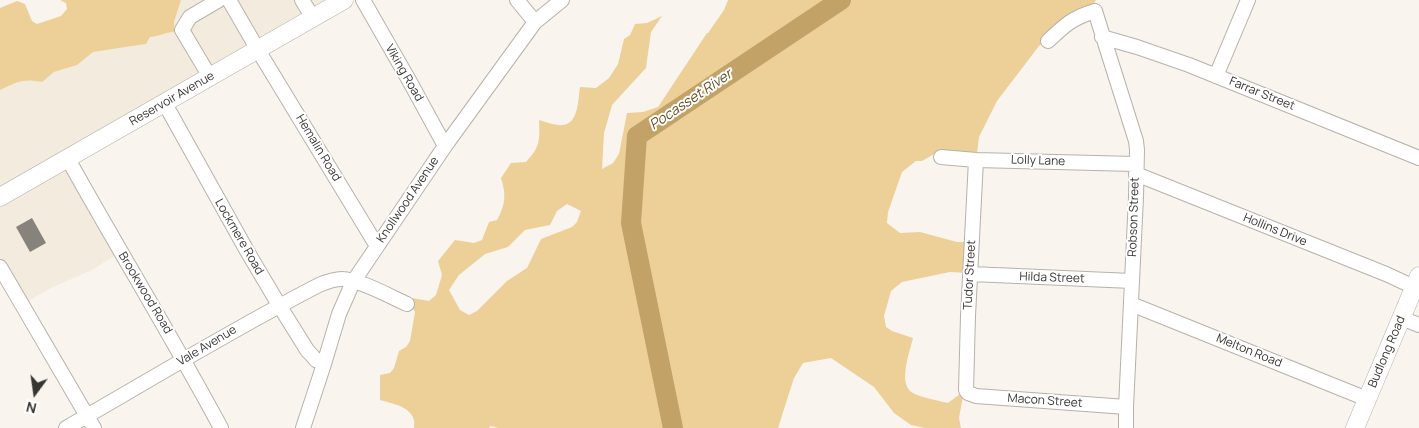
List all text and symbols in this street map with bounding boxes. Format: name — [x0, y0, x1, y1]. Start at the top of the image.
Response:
street label: Viking Road — [382, 42, 426, 104]
water label: Pocasset River — [647, 66, 735, 134]
street label: Reservoir Avenue — [127, 69, 217, 129]
street label: Farrar Street — [1227, 74, 1297, 114]
street label: Hemalin Road — [292, 112, 344, 184]
street label: Lolly Lane — [1011, 153, 1065, 169]
street label: Knollwood Avenue — [374, 154, 442, 246]
street label: Robson Street — [1125, 177, 1143, 257]
street label: Lockmere Road — [212, 197, 266, 277]
street label: Hollins Drive — [1241, 211, 1309, 249]
street label: Tudor Street — [961, 240, 979, 310]
street label: Brookwood Road — [115, 250, 175, 336]
street label: Hilda Street — [1019, 270, 1085, 286]
street label: Budlong Road — [1365, 314, 1409, 390]
street label: Vale Avenue — [175, 323, 239, 369]
street label: Melton Road — [1214, 331, 1284, 371]
north arrow — [10, 368, 60, 418]
street label: Macon Street — [1007, 391, 1083, 411]
text: N — [24, 398, 38, 418]

